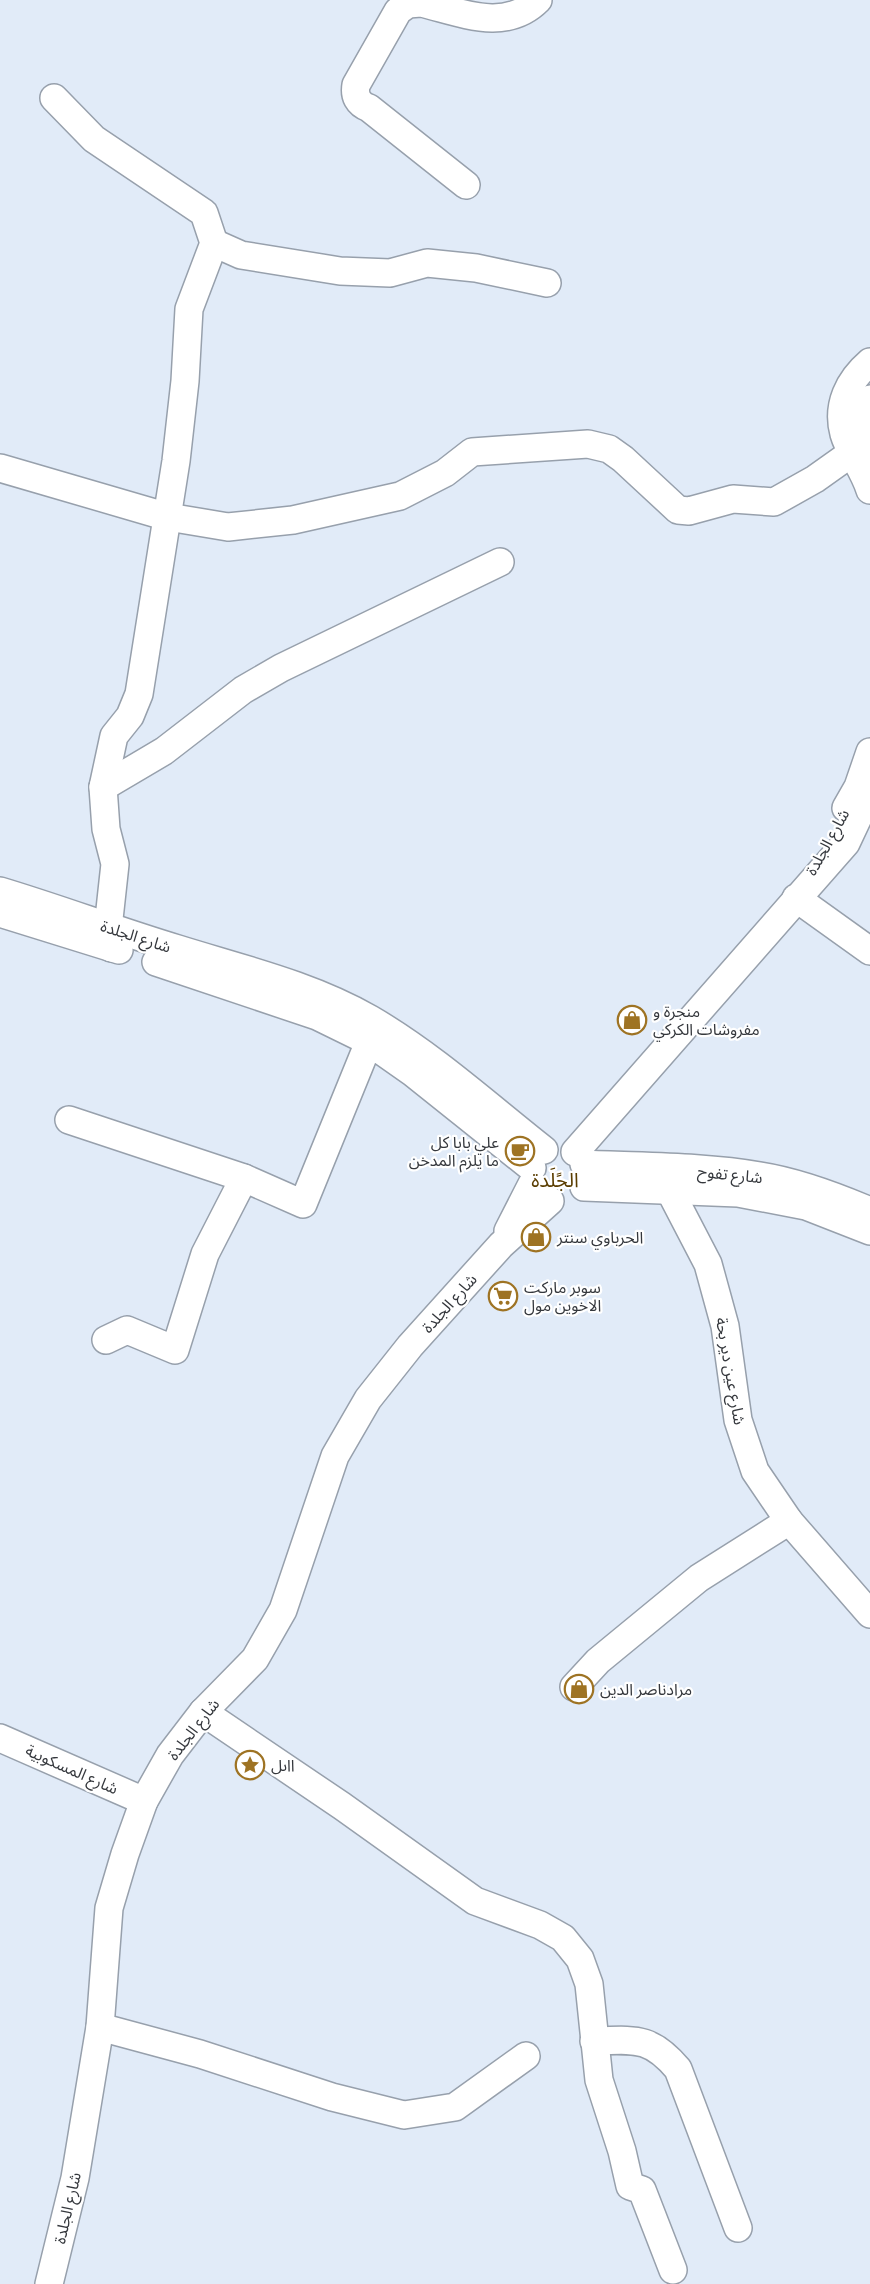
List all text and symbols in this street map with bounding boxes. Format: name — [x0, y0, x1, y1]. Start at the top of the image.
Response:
street label: شارع الجلدة — [801, 806, 856, 880]
street label: شارع الجلدة — [97, 916, 173, 960]
place label: منجرة و مفروشات الكركي — [653, 1002, 760, 1042]
shop icon: منجرة و مفروشات الكركي — [616, 1004, 648, 1036]
place label: علي بابا كل ما يلزم المدخن — [409, 1133, 499, 1173]
cafe icon: علي بابا كل ما يلزم المدخن — [504, 1135, 536, 1167]
street label: شارع تفوح — [696, 1162, 763, 1190]
district label: الجًلَدة — [531, 1167, 579, 1192]
shop icon: الحرباوي سنتر — [520, 1221, 552, 1253]
place label: الحرباوي سنتر — [556, 1228, 643, 1250]
street label: شارع الجلدة — [418, 1270, 483, 1339]
place label: سوبر ماركت الاخوين مول — [524, 1278, 601, 1316]
supermarket icon: سوبر ماركت الاخوين مول — [487, 1280, 519, 1312]
street label: شارع عين دير بحة — [709, 1316, 749, 1427]
shop icon: مرادناصر الدين — [563, 1673, 595, 1705]
place label: مرادناصر الدين — [600, 1680, 692, 1699]
street label: شارع الجلدة — [163, 1695, 226, 1766]
street label: شارع المسكوبية — [21, 1741, 121, 1801]
place icon: ااىل — [234, 1749, 266, 1781]
place label: ااىل — [271, 1756, 295, 1775]
street label: شارع الجلدة — [50, 2171, 88, 2246]

